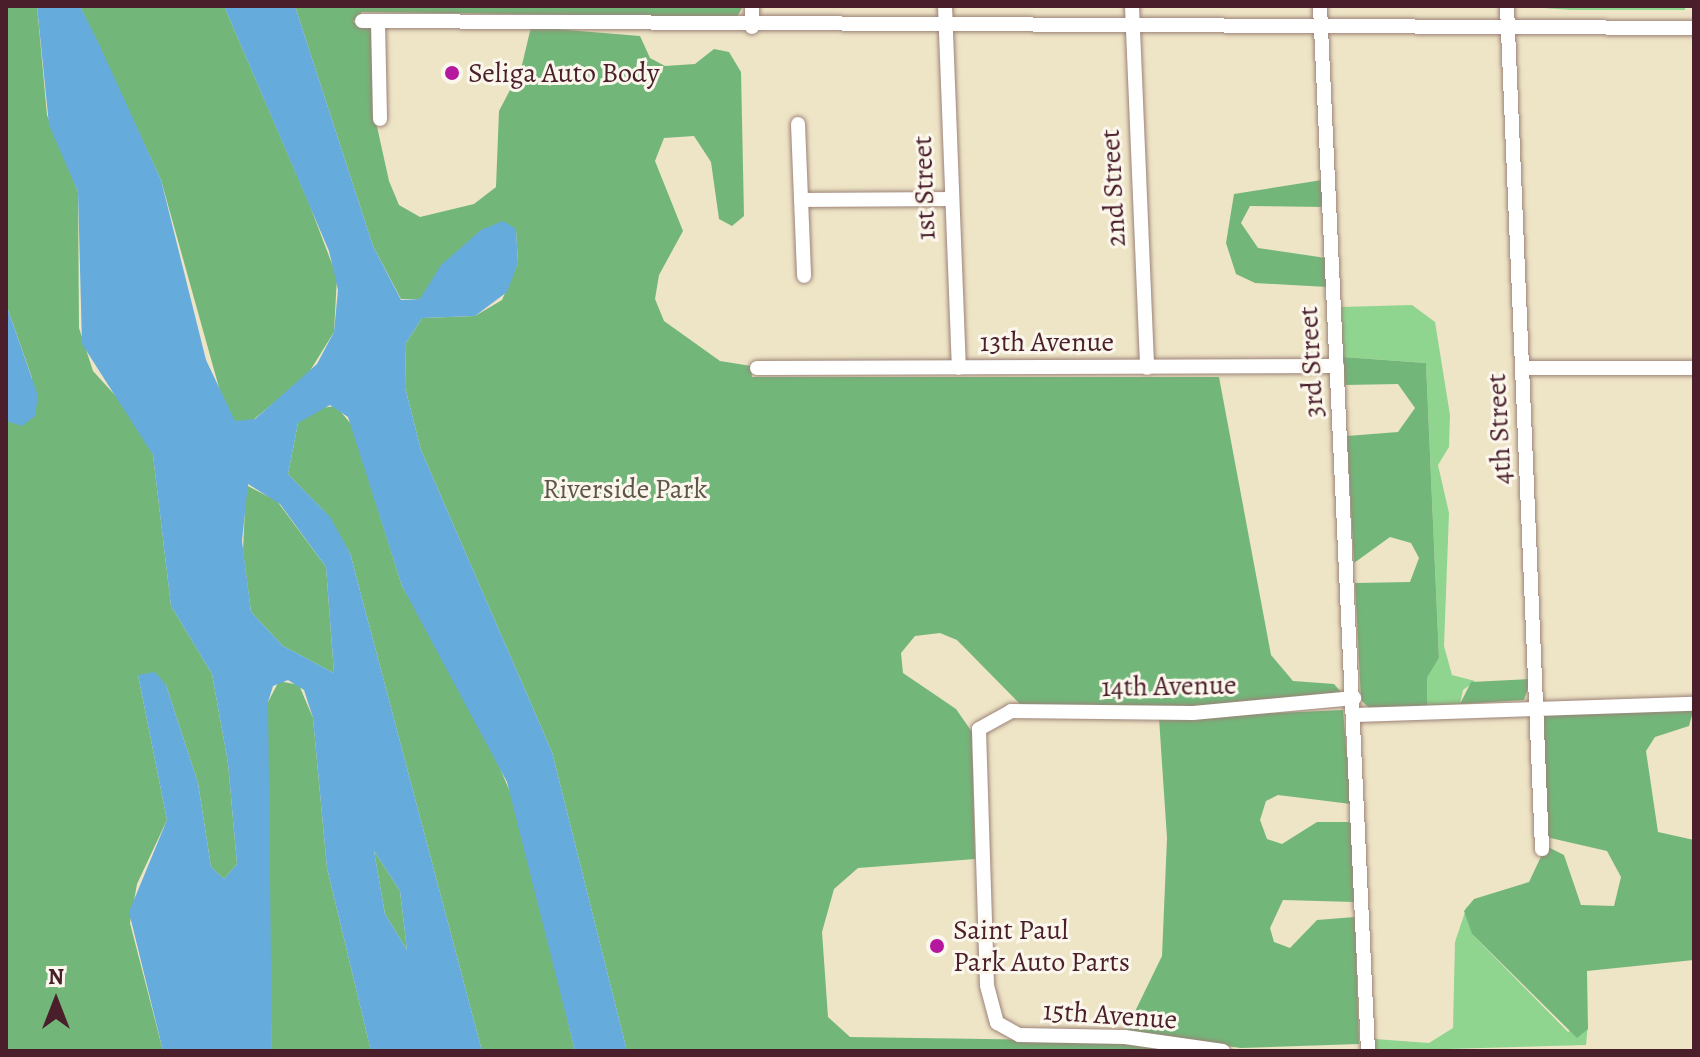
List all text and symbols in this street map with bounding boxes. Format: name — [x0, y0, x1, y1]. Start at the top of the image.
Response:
place label: Seliga Auto Body — [468, 56, 659, 90]
marker: Seliga Auto Body — [443, 64, 461, 82]
street label: 2nd Street — [1093, 128, 1133, 248]
street label: 1st Street — [905, 135, 943, 241]
street label: 3rd Street — [1291, 305, 1331, 419]
street label: 13th Avenue — [980, 325, 1114, 359]
street label: 4th Street — [1479, 373, 1519, 485]
park label: Riverside Park — [543, 472, 707, 506]
street label: 14th Avenue — [1101, 668, 1237, 704]
place label: Saint Paul Park Auto Parts — [953, 913, 1130, 979]
marker: Saint Paul Park Auto Parts — [928, 937, 946, 955]
north arrow — [16, 961, 96, 1041]
text: N — [48, 962, 64, 992]
street label: 15th Avenue — [1042, 994, 1178, 1036]

